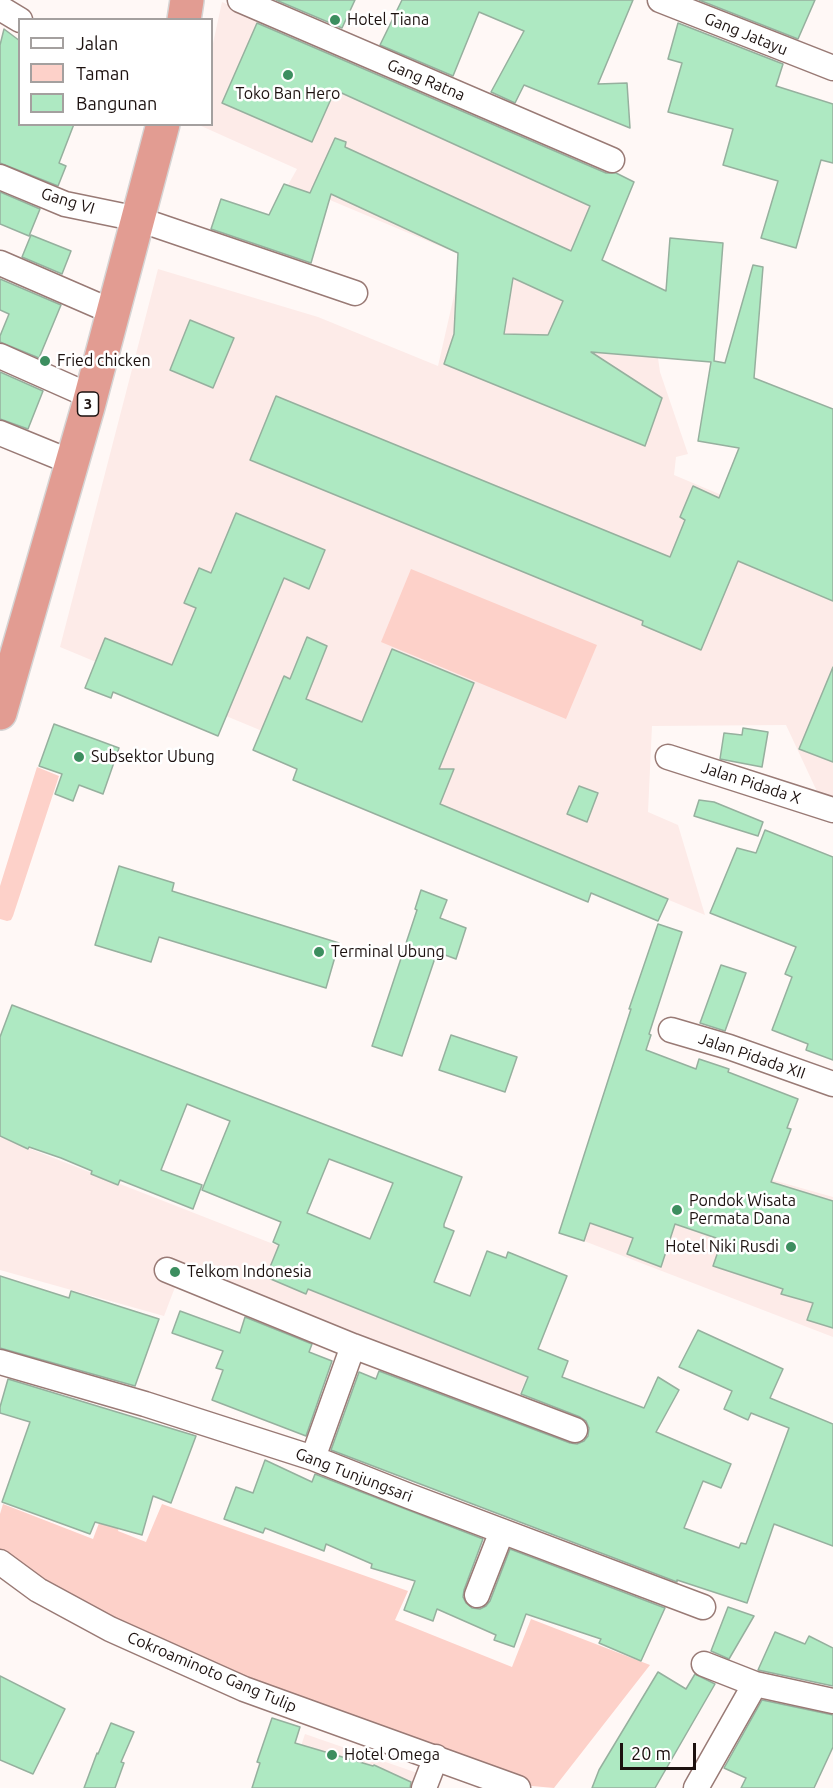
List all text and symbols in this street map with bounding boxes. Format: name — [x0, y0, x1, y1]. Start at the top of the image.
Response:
street label: Gang Jatayu — [701, 9, 791, 59]
place label: Hotel Tiana — [347, 10, 429, 30]
marker: Hotel Tiana — [328, 13, 342, 27]
legend — [18, 18, 213, 126]
text: Jalan — [76, 33, 118, 53]
street label: Gang Ratna — [384, 55, 468, 105]
text: Taman — [76, 63, 130, 83]
marker: Toko Ban Hero — [281, 68, 295, 82]
place label: Toko Ban Hero — [236, 84, 340, 104]
text: Bangunan — [76, 93, 157, 113]
street label: Gang VI — [39, 184, 97, 218]
place label: Fried chicken — [57, 351, 151, 371]
marker: Fried chicken — [38, 354, 52, 368]
road number: 3 — [78, 392, 98, 416]
place label: Subsektor Ubung — [91, 747, 215, 767]
marker: Subsektor Ubung — [72, 750, 86, 764]
street label: Jalan Pidada X — [699, 758, 803, 808]
place label: Terminal Ubung — [331, 942, 445, 962]
marker: Terminal Ubung — [312, 945, 326, 959]
street label: Jalan Pidada XII — [696, 1029, 808, 1083]
place label: Pondok Wisata Permata Dana — [689, 1191, 796, 1229]
marker: Pondok Wisata Permata Dana — [670, 1203, 684, 1217]
place label: Hotel Niki Rusdi — [665, 1237, 779, 1257]
marker: Hotel Niki Rusdi — [784, 1240, 798, 1254]
place label: Telkom Indonesia — [187, 1262, 312, 1282]
marker: Telkom Indonesia — [168, 1265, 182, 1279]
street label: Gang Tunjungsari — [293, 1444, 415, 1506]
street label: Cokroaminoto Gang Tulip — [124, 1628, 300, 1716]
scale bar — [623, 1731, 700, 1769]
text: 20 m — [631, 1743, 671, 1763]
place label: Hotel Omega — [344, 1745, 440, 1765]
marker: Hotel Omega — [325, 1748, 339, 1762]

